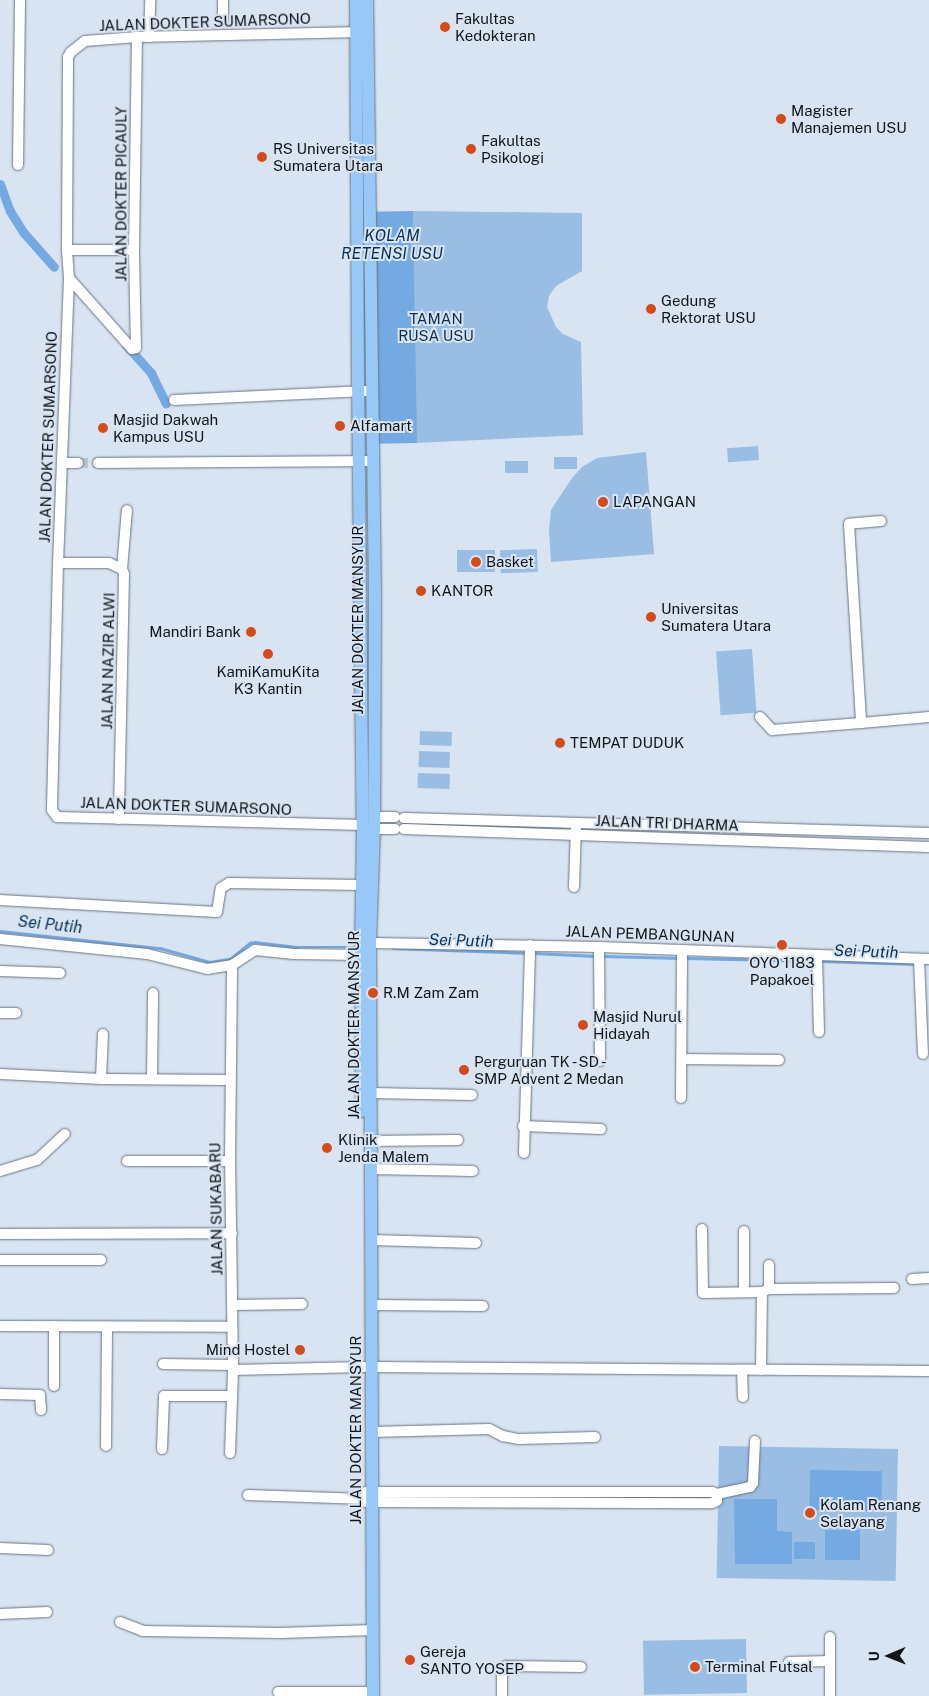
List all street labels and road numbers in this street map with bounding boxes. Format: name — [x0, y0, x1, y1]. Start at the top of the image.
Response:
street label: JALAN DOKTER SUMARSONO — [99, 9, 311, 35]
street label: JALAN DOKTER PICAULY — [112, 106, 130, 282]
street label: JALAN DOKTER SUMARSONO — [35, 331, 61, 543]
street label: JALAN DOKTER MANSYUR — [349, 526, 367, 714]
street label: JALAN NAZIR ALWI — [98, 592, 118, 730]
street label: JALAN DOKTER SUMARSONO — [80, 793, 292, 819]
street label: JALAN TRI DHARMA — [595, 811, 739, 835]
street label: JALAN PEMBANGUNAN — [565, 922, 735, 946]
street label: JALAN DOKTER MANSYUR — [345, 931, 363, 1119]
street label: JALAN SUKABARU — [206, 1142, 226, 1276]
street label: JALAN DOKTER MANSYUR — [347, 1336, 365, 1524]

